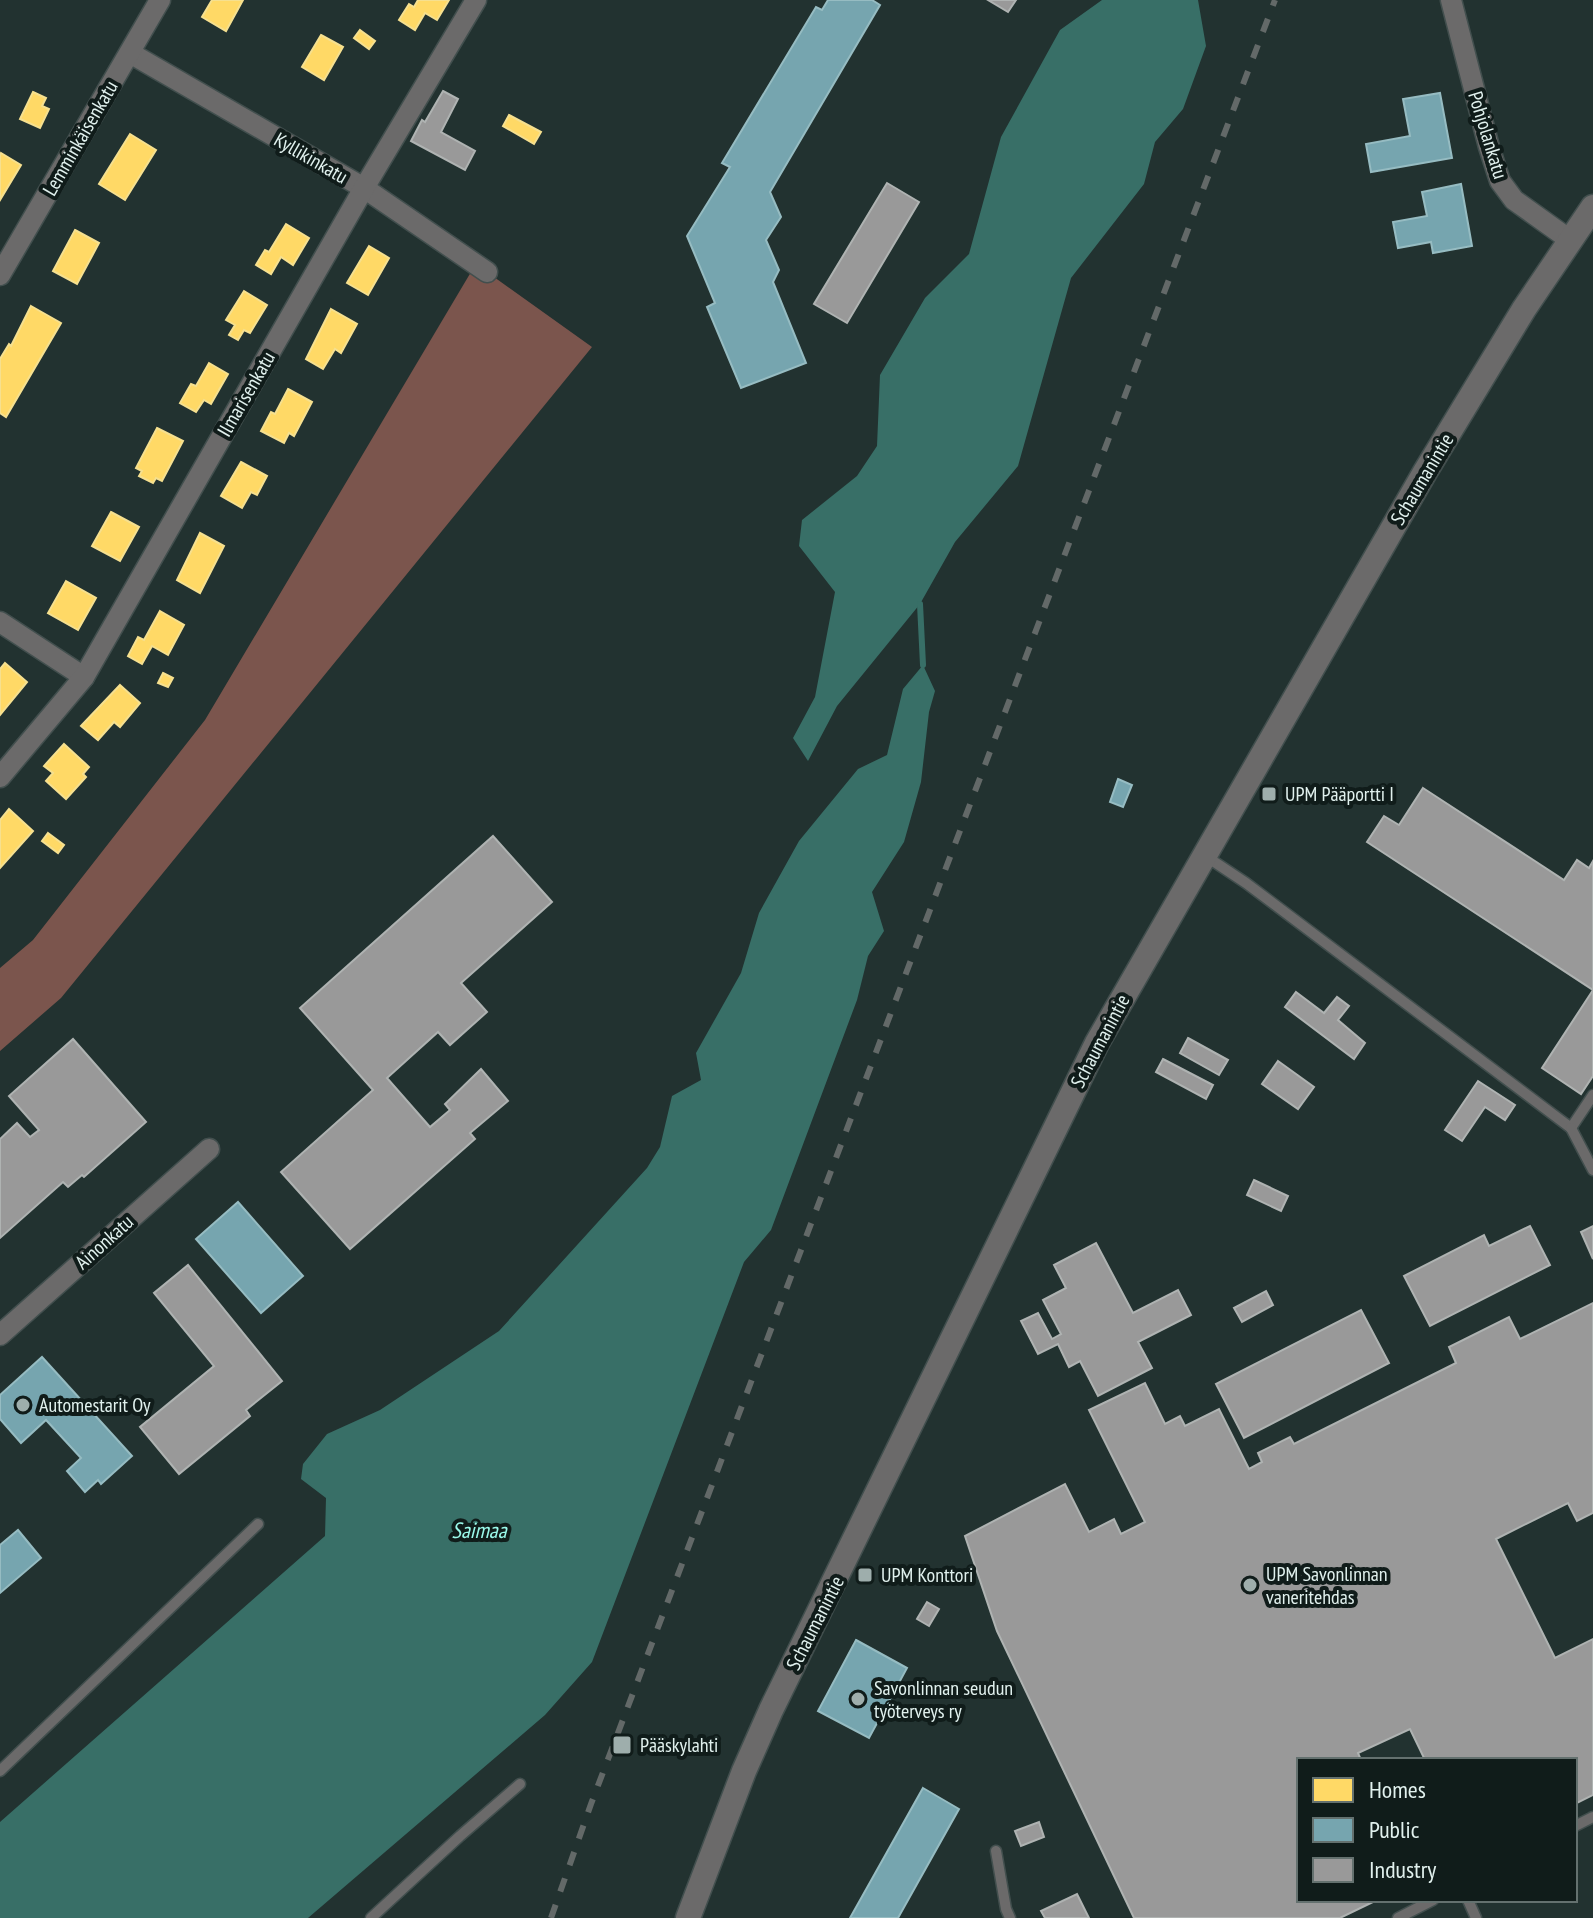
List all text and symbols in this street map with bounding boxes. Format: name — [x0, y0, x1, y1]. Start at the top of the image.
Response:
street label: Lemminkäisenkatu — [37, 76, 123, 200]
street label: Pohjolankatu — [1462, 88, 1514, 182]
street label: Kyllikinkatu — [269, 126, 353, 190]
street label: Ilmarisenkatu — [211, 347, 281, 441]
street label: Schaumanintie — [1385, 429, 1459, 529]
place label: UPM Pääportti I — [1285, 781, 1394, 807]
marker: UPM Pääportti I — [1260, 785, 1278, 803]
street label: Schaumanintie — [1065, 990, 1135, 1092]
street label: Ainonkatu — [69, 1209, 139, 1275]
place label: Automestarit Oy — [39, 1392, 151, 1418]
marker: Automestarit Oy — [14, 1396, 32, 1414]
water label: Saimaa — [452, 1516, 508, 1544]
place label: UPM Savonlinnan vaneritehdas — [1266, 1561, 1388, 1610]
place label: UPM Konttori — [881, 1562, 973, 1588]
marker: UPM Konttori — [856, 1566, 874, 1584]
street label: Schaumanintie — [780, 1572, 850, 1674]
marker: UPM Savonlinnan vaneritehdas — [1241, 1576, 1259, 1594]
place label: Savonlinnan seudun työterveys ry — [874, 1675, 1013, 1724]
marker: Savonlinnan seudun työterveys ry — [849, 1690, 867, 1708]
place label: Pääskylahti — [640, 1732, 718, 1758]
marker: Pääskylahti — [611, 1734, 633, 1756]
legend — [1297, 1758, 1577, 1902]
text: Homes — [1369, 1774, 1426, 1805]
text: Public — [1369, 1814, 1420, 1845]
text: Industry — [1369, 1854, 1436, 1885]

